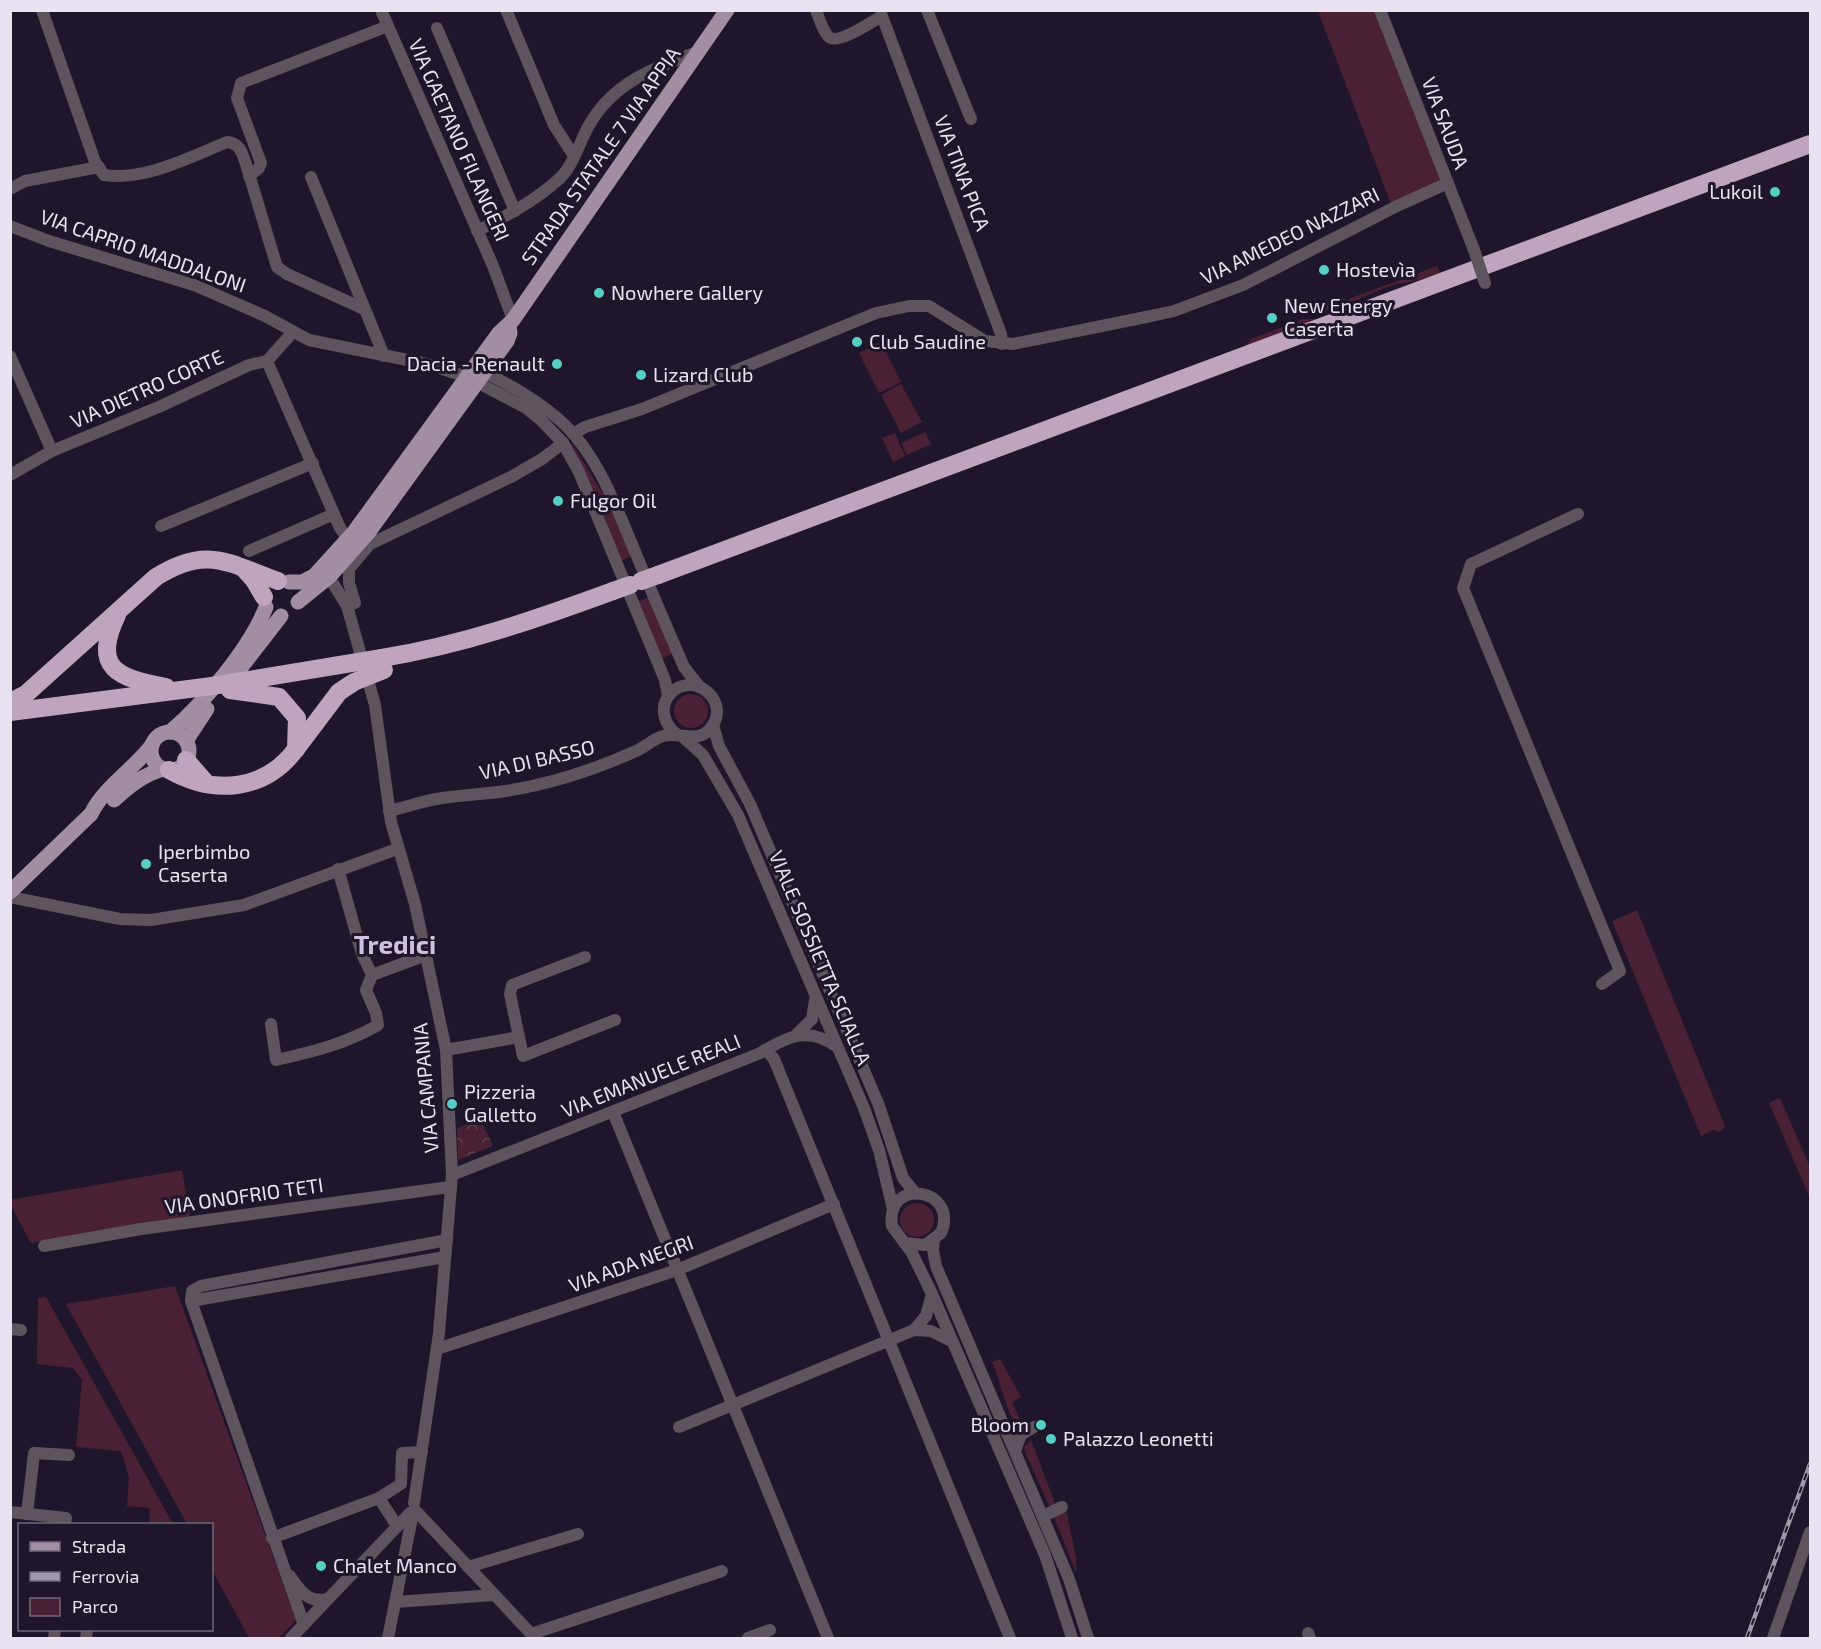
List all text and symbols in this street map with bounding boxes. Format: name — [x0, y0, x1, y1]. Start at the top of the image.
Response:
street label: VIA GAETANO FILANGERI — [404, 35, 515, 245]
street label: STRADA STATALE 7 VIA APPIA — [516, 41, 685, 269]
street label: VIA SAUDA — [1417, 73, 1475, 172]
street label: VIA TINA PICA — [930, 112, 996, 234]
place label: Lukoil — [1709, 179, 1763, 203]
street label: VIA AMEDEO NAZZARI — [1196, 181, 1383, 289]
marker: Lukoil — [1768, 185, 1782, 199]
street label: VIA CAPRIO MADDALONI — [37, 203, 250, 297]
place label: Hostevìa — [1336, 257, 1416, 281]
marker: Hostevìa — [1317, 263, 1331, 277]
place label: Nowhere Gallery — [611, 280, 763, 304]
marker: Nowhere Gallery — [592, 286, 606, 300]
place label: New Energy Caserta — [1284, 293, 1393, 340]
marker: New Energy Caserta — [1265, 311, 1279, 325]
place label: Club Saudine — [869, 329, 986, 353]
marker: Club Saudine — [850, 335, 864, 349]
street label: VIA DIETRO CORTE — [66, 344, 227, 433]
place label: Dacia - Renault — [407, 351, 545, 375]
marker: Dacia - Renault — [550, 357, 564, 371]
place label: Lizard Club — [653, 362, 753, 386]
marker: Lizard Club — [634, 368, 648, 382]
place label: Fulgor Oil — [570, 488, 657, 512]
marker: Fulgor Oil — [551, 494, 565, 508]
street label: VIA DI BASSO — [477, 734, 597, 784]
place label: Iperbimbo Caserta — [158, 839, 250, 886]
street label: VIALE SOSSIETTA SCIALLA — [765, 847, 877, 1069]
marker: Iperbimbo Caserta — [139, 857, 153, 871]
district label: Tredici — [354, 928, 436, 959]
street label: VIA CAMPANIA — [407, 1021, 443, 1154]
street label: VIA EMANUELE REALI — [558, 1028, 744, 1122]
place label: Pizzeria Galletto — [464, 1079, 537, 1126]
marker: Pizzeria Galletto — [445, 1097, 459, 1111]
street label: VIA ONOFRIO TETI — [163, 1172, 325, 1218]
street label: VIA ADA NEGRI — [565, 1229, 696, 1297]
place label: Bloom — [970, 1412, 1029, 1436]
marker: Bloom — [1034, 1418, 1048, 1432]
place label: Palazzo Leonetti — [1063, 1426, 1214, 1450]
marker: Palazzo Leonetti — [1044, 1432, 1058, 1446]
legend — [18, 1523, 213, 1631]
text: Strada — [72, 1535, 126, 1557]
place label: Chalet Manco — [333, 1553, 457, 1577]
marker: Chalet Manco — [314, 1559, 328, 1573]
text: Ferrovia — [72, 1565, 139, 1587]
text: Parco — [72, 1595, 118, 1617]

